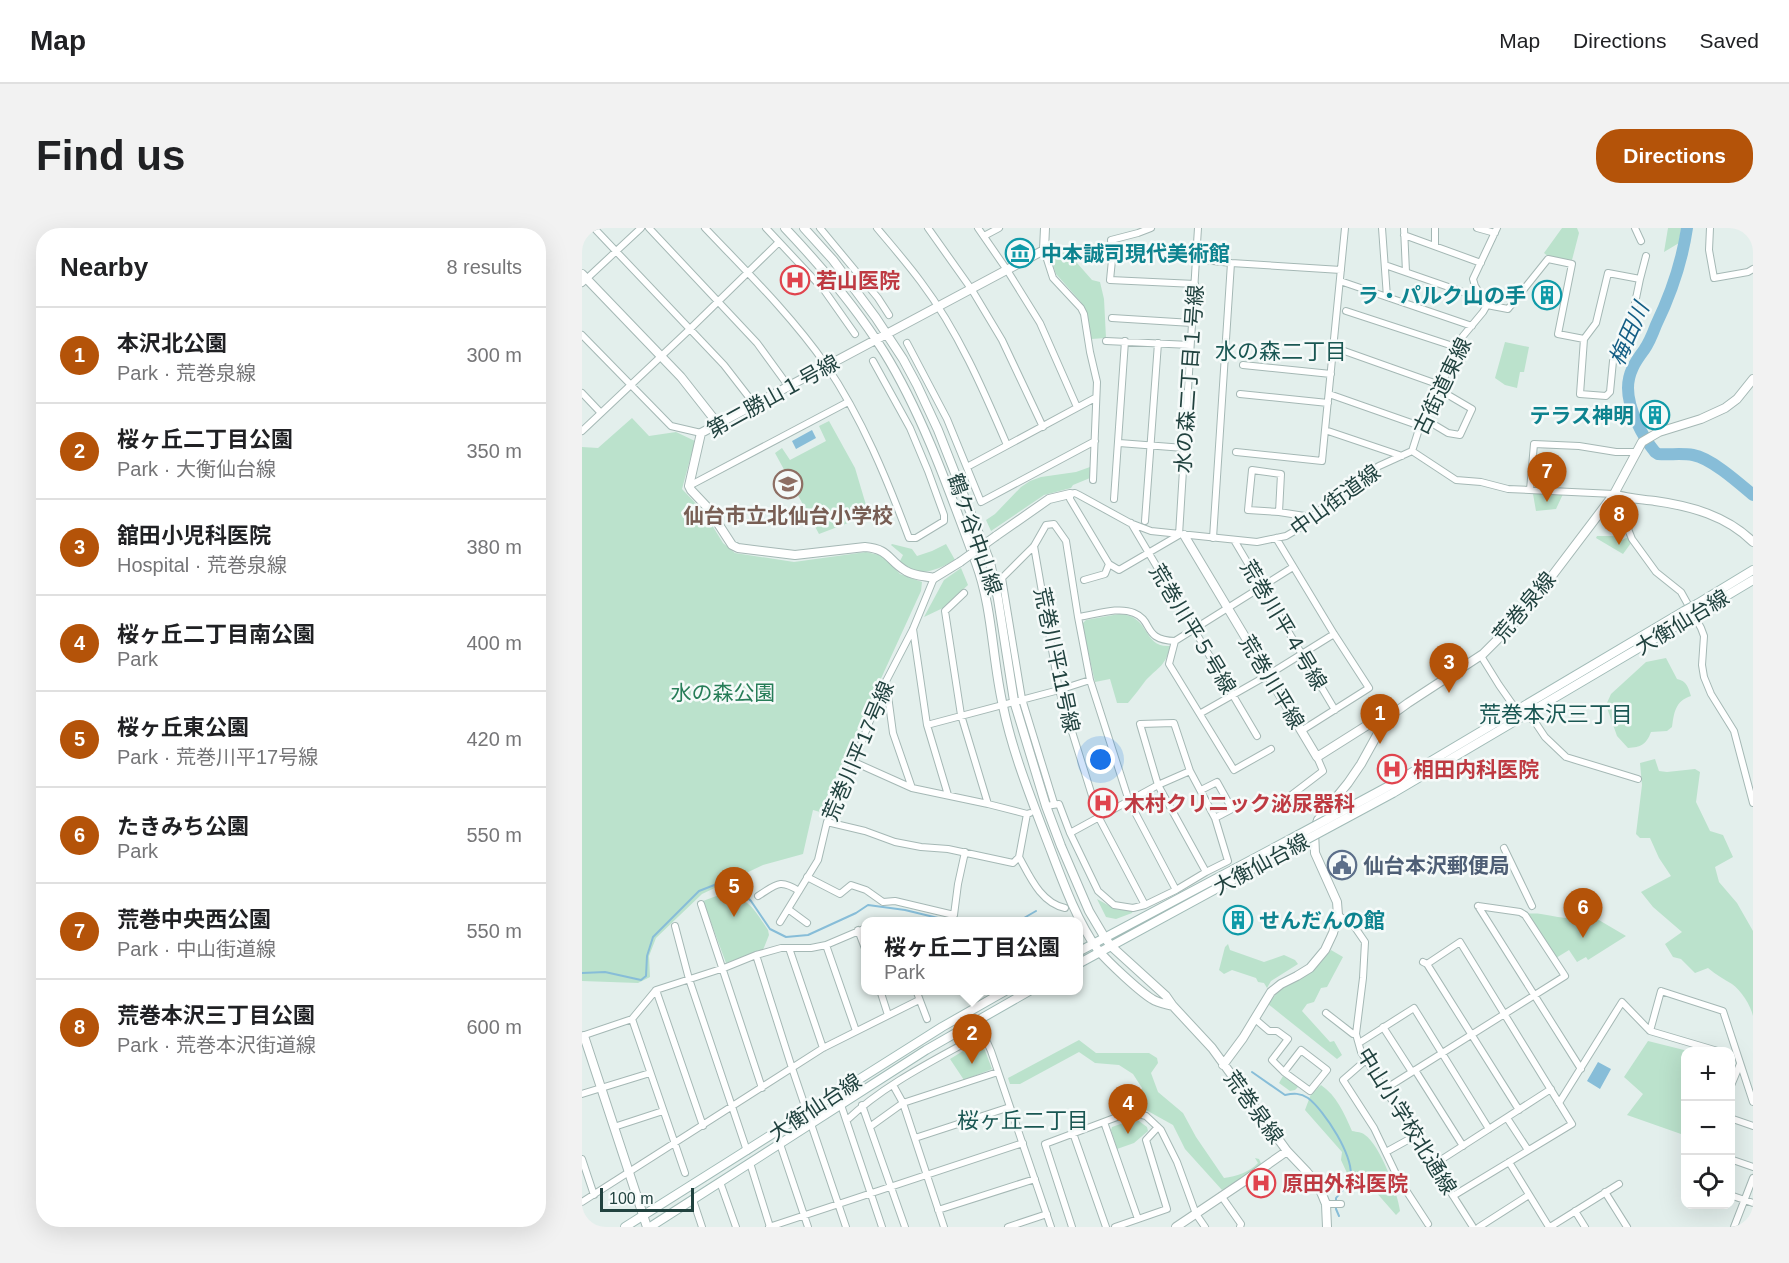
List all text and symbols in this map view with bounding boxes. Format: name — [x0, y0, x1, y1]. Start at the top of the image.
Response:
text: Map — [30, 25, 86, 56]
text: Map — [1499, 29, 1540, 52]
text: Directions — [1573, 29, 1666, 52]
text: Saved — [1699, 29, 1759, 52]
button: Directions — [1596, 129, 1753, 183]
text: Find us — [36, 132, 185, 179]
museum icon: 中本誠司現代美術館 — [1004, 237, 1036, 269]
place label: 中本誠司現代美術館 — [1041, 242, 1230, 265]
text: Nearby — [60, 252, 148, 282]
text: 8 results — [446, 256, 522, 278]
hospital icon: 若山医院 — [779, 264, 811, 296]
place label: 若山医院 — [816, 269, 900, 292]
building icon: ラ・パルク山の手 — [1531, 279, 1563, 311]
street label: 水の森二丁目１号線 — [1171, 284, 1207, 474]
place label: ラ・パルク山の手 — [1358, 284, 1526, 307]
water label: 梅田川 — [1604, 297, 1655, 369]
text: 本沢北公園 — [117, 331, 227, 356]
street label: 古街道東線 — [1409, 334, 1475, 438]
district label: 水の森二丁目 — [1215, 339, 1347, 364]
text: 1 — [74, 344, 85, 366]
text: 300 m — [466, 344, 522, 366]
street label: 第二勝山１号線 — [703, 350, 843, 442]
text: Park · 荒巻泉線 — [117, 362, 256, 384]
building icon: テラス神明 — [1639, 399, 1671, 431]
place label: テラス神明 — [1529, 404, 1634, 427]
text: 桜ヶ丘二丁目公園 — [117, 427, 293, 452]
text: 2 — [74, 440, 85, 462]
text: 350 m — [466, 440, 522, 462]
pin: 7 — [1528, 452, 1566, 502]
text: Park · 大衡仙台線 — [117, 458, 276, 480]
street label: 中山街道線 — [1286, 460, 1384, 540]
school or university icon: 仙台市立北仙台小学校 — [772, 468, 804, 500]
street label: 鶴ケ谷中山線 — [944, 471, 1006, 597]
pin: 8 — [1600, 496, 1638, 545]
place label: 仙台市立北仙台小学校 — [683, 504, 893, 527]
text: 舘田小児科医院 — [117, 523, 271, 548]
text: 3 — [74, 536, 85, 558]
text: 380 m — [466, 536, 522, 558]
text: Hospital · 荒巻泉線 — [117, 554, 287, 576]
street label: 荒巻川平４号線 — [1236, 556, 1332, 694]
street label: 荒巻川平５号線 — [1145, 560, 1241, 698]
street label: 荒巻泉線 — [1488, 567, 1560, 647]
street label: 荒巻川平11号線 — [1030, 585, 1084, 735]
street label: 大衡仙台線 — [1631, 585, 1733, 659]
text: 桜ヶ丘二丁目南公園 — [117, 622, 315, 647]
street label: 荒巻川平線 — [1235, 631, 1309, 733]
text: 4 — [74, 632, 85, 654]
text: 400 m — [466, 632, 522, 654]
pin: 3 — [1430, 644, 1468, 693]
text: Park — [117, 648, 158, 670]
street label: 荒巻川平17号線 — [818, 678, 898, 824]
park label: 水の森公園 — [671, 681, 776, 704]
pin: 1 — [1360, 694, 1400, 744]
district label: 荒巻本沢三丁目 — [1479, 702, 1633, 727]
text: 桜ヶ丘東公園 — [117, 715, 249, 740]
text: 5 — [74, 728, 85, 750]
text: 420 m — [466, 728, 522, 750]
your location — [1086, 745, 1115, 774]
text: Park · 荒巻川平17号線 — [117, 746, 318, 768]
hospital icon: 相田内科医院 — [1376, 753, 1408, 785]
place label: 相田内科医院 — [1413, 758, 1539, 781]
hospital icon: 木村クリニック泌尿器科 — [1087, 787, 1119, 819]
place label: 木村クリニック泌尿器科 — [1124, 792, 1355, 815]
text: たきみち公園 — [117, 814, 249, 839]
text: 6 — [74, 824, 85, 846]
text: 550 m — [466, 824, 522, 846]
street label: 大衡仙台線 — [1209, 829, 1313, 899]
text: Park — [117, 840, 158, 862]
public building icon: 仙台本沢郵便局 — [1326, 849, 1358, 881]
place label: 仙台本沢郵便局 — [1363, 854, 1510, 877]
pin: 5 — [714, 868, 754, 917]
pin: 6 — [1564, 888, 1602, 938]
building icon: せんだんの館 — [1222, 904, 1254, 936]
text: 荒巻中央西公園 — [117, 907, 271, 932]
place label: せんだんの館 — [1259, 909, 1385, 932]
popup — [861, 917, 1083, 995]
text: 7 — [74, 920, 85, 942]
text: 550 m — [466, 920, 522, 942]
text: 桜ヶ丘二丁目公園 — [884, 935, 1060, 960]
text: Park · 中山街道線 — [117, 938, 276, 960]
text: Park — [884, 961, 925, 983]
text: 荒巻本沢三丁目公園 — [117, 1003, 315, 1028]
pin: 2 — [952, 1014, 992, 1064]
text: 8 — [74, 1016, 85, 1038]
text: 600 m — [466, 1016, 522, 1038]
text: Park · 荒巻本沢街道線 — [117, 1034, 316, 1056]
street label: 中山小学校北通線 — [1353, 1044, 1461, 1198]
map controls — [1681, 1047, 1735, 1209]
button: + — [1681, 1047, 1735, 1101]
street label: 荒巻泉線 — [1220, 1066, 1288, 1148]
street label: 大衡仙台線 — [765, 1069, 865, 1145]
pin: 4 — [1108, 1084, 1148, 1134]
button: − — [1681, 1101, 1735, 1155]
district label: 桜ヶ丘二丁目 — [957, 1108, 1089, 1133]
button: locate — [1681, 1155, 1735, 1209]
hospital icon: 原田外科医院 — [1245, 1167, 1277, 1199]
place label: 原田外科医院 — [1282, 1172, 1408, 1195]
scale bar — [600, 1185, 694, 1212]
text: 100 m — [609, 1190, 653, 1207]

